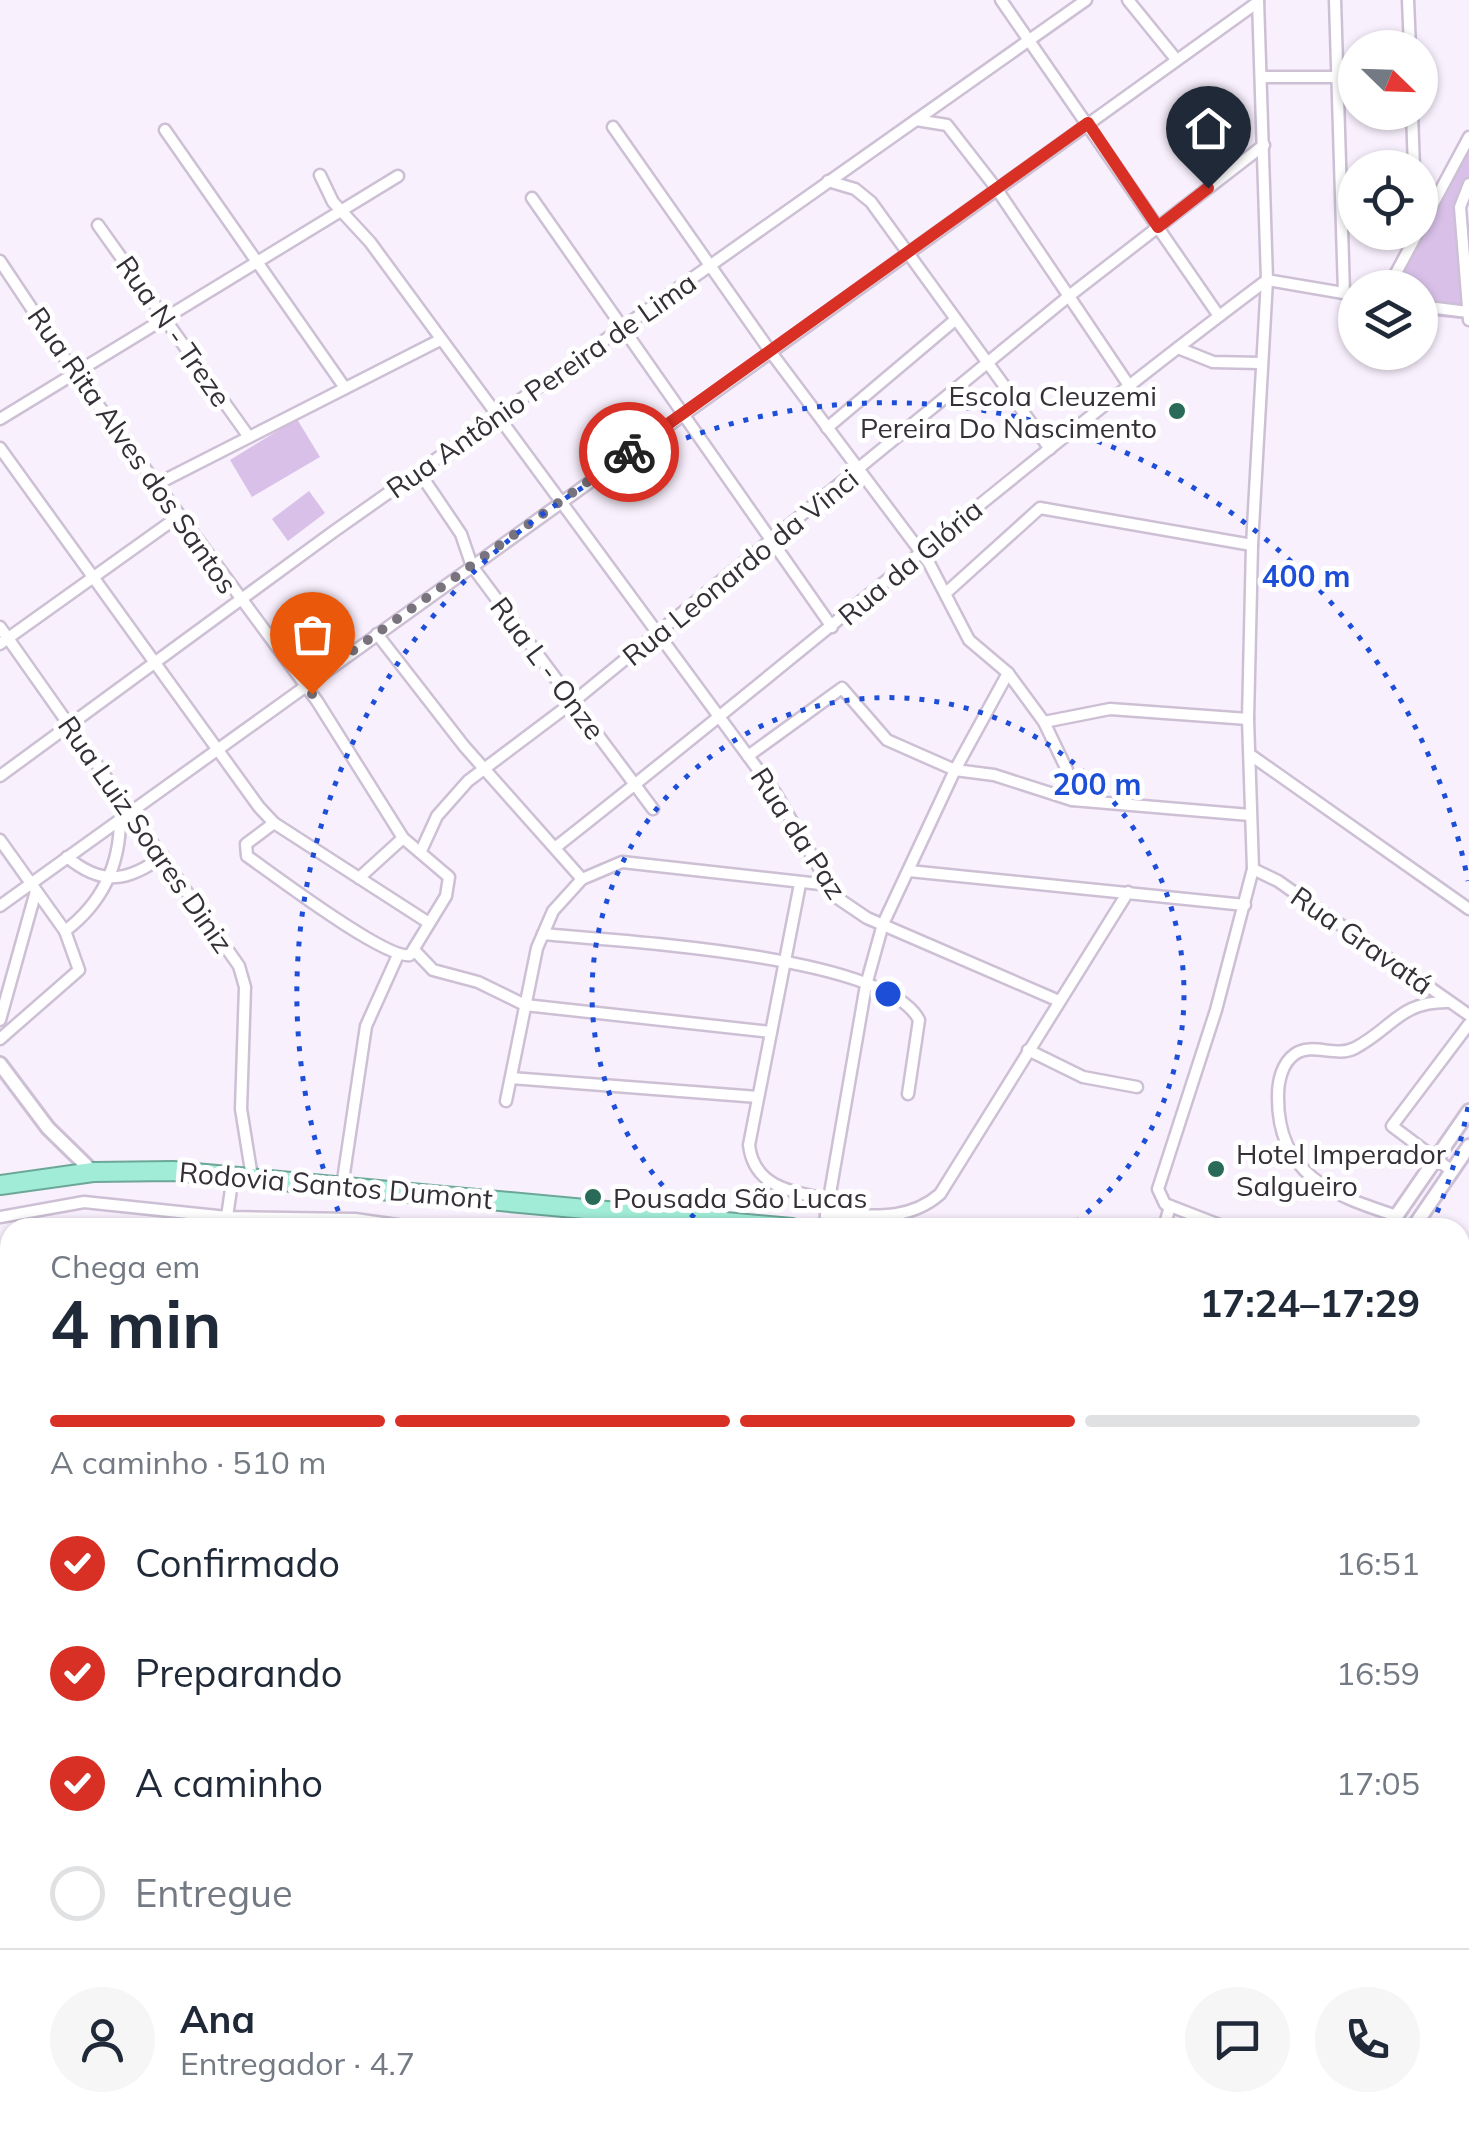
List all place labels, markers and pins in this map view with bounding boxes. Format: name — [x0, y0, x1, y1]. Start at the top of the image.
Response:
pin — [1166, 86, 1251, 189]
place label: Escola Cleuzemi Pereira Do Nascimento — [860, 378, 1157, 445]
marker: Escola Cleuzemi Pereira Do Nascimento — [1166, 400, 1188, 422]
pin — [270, 592, 355, 695]
centre of rings — [870, 976, 906, 1012]
place label: Hotel Imperador Salgueiro — [1236, 1136, 1447, 1203]
marker: Hotel Imperador Salgueiro — [1205, 1158, 1227, 1180]
place label: Pousada São Lucas — [613, 1180, 867, 1215]
marker: Pousada São Lucas — [582, 1186, 604, 1208]

